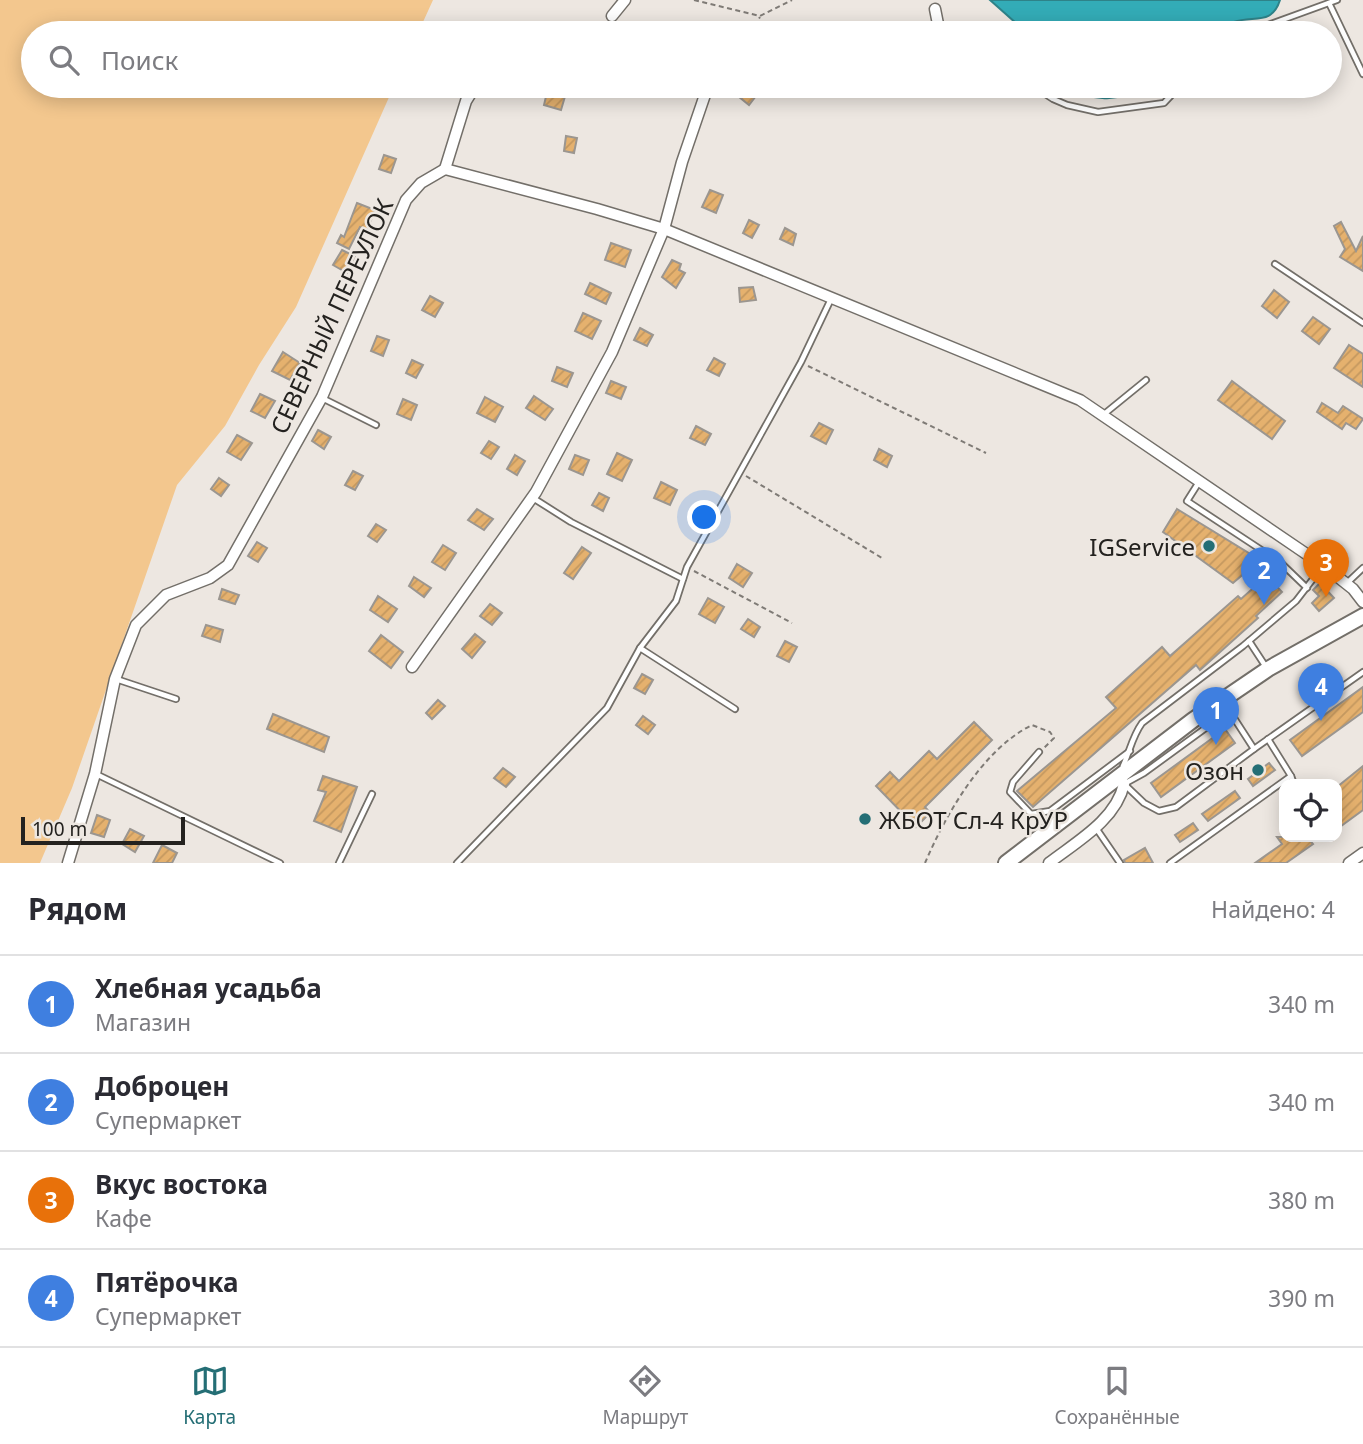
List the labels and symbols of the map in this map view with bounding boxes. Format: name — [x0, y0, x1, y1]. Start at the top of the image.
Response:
street label: СЕВЕРНЫЙ ПЕРЕУЛОК — [262, 193, 400, 439]
your location — [687, 500, 721, 534]
place label: IGService — [1089, 530, 1195, 563]
marker: IGService — [1201, 538, 1217, 554]
pin: 3 — [1303, 539, 1349, 597]
pin: 2 — [1241, 547, 1287, 605]
pin: 4 — [1298, 663, 1344, 721]
pin: 1 — [1193, 687, 1239, 745]
place label: Озон — [1185, 754, 1244, 787]
marker: Озон — [1250, 762, 1266, 778]
place label: ЖБОТ Сл-4 КрУР — [879, 803, 1068, 836]
marker: ЖБОТ Сл-4 КрУР — [857, 811, 873, 827]
scale bar — [21, 814, 186, 846]

